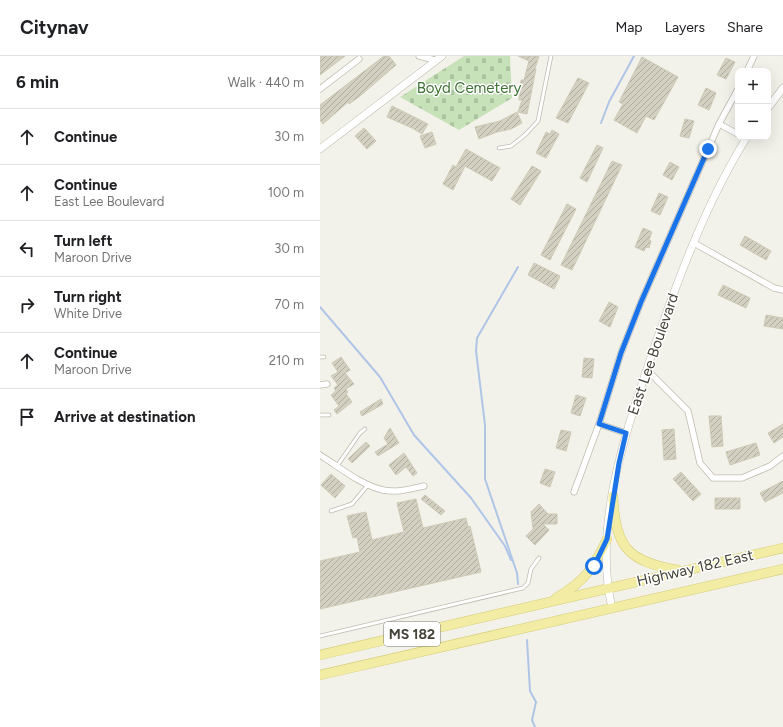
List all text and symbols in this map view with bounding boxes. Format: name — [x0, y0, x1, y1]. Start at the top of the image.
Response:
text: Citynav — [20, 16, 89, 39]
text: Map — [615, 19, 643, 36]
text: Layers — [665, 19, 705, 36]
text: Share — [727, 19, 763, 36]
map controls — [735, 68, 771, 140]
button: + — [735, 68, 771, 104]
text: 6 min — [16, 72, 59, 92]
text: Walk · 440 m — [228, 75, 304, 90]
park label: Boyd Cemetery — [417, 79, 521, 97]
button: − — [735, 104, 771, 140]
icon: ahead — [16, 126, 38, 148]
text: Continue — [54, 128, 117, 146]
text: 30 m — [274, 129, 304, 144]
route end — [699, 140, 717, 158]
text: Continue — [54, 176, 117, 194]
icon: ahead — [16, 182, 38, 204]
text: 100 m — [268, 185, 304, 200]
text: East Lee Boulevard — [54, 194, 164, 209]
text: Turn left — [54, 232, 112, 250]
icon: left — [16, 238, 38, 260]
text: 30 m — [274, 241, 304, 256]
text: Maroon Drive — [54, 250, 132, 265]
text: Turn right — [54, 288, 122, 306]
street label: East Lee Boulevard — [624, 291, 682, 417]
icon: right — [16, 294, 38, 316]
text: 70 m — [274, 297, 304, 312]
text: White Drive — [54, 306, 122, 321]
text: Continue — [54, 344, 117, 362]
icon: ahead — [16, 350, 38, 372]
text: 210 m — [269, 353, 304, 368]
text: Maroon Drive — [54, 362, 132, 377]
icon: arrive — [16, 406, 38, 428]
text: Arrive at destination — [54, 408, 195, 426]
street label: Highway 182 East — [635, 546, 755, 590]
route start — [585, 557, 603, 575]
road number: MS 182 — [384, 622, 440, 646]

